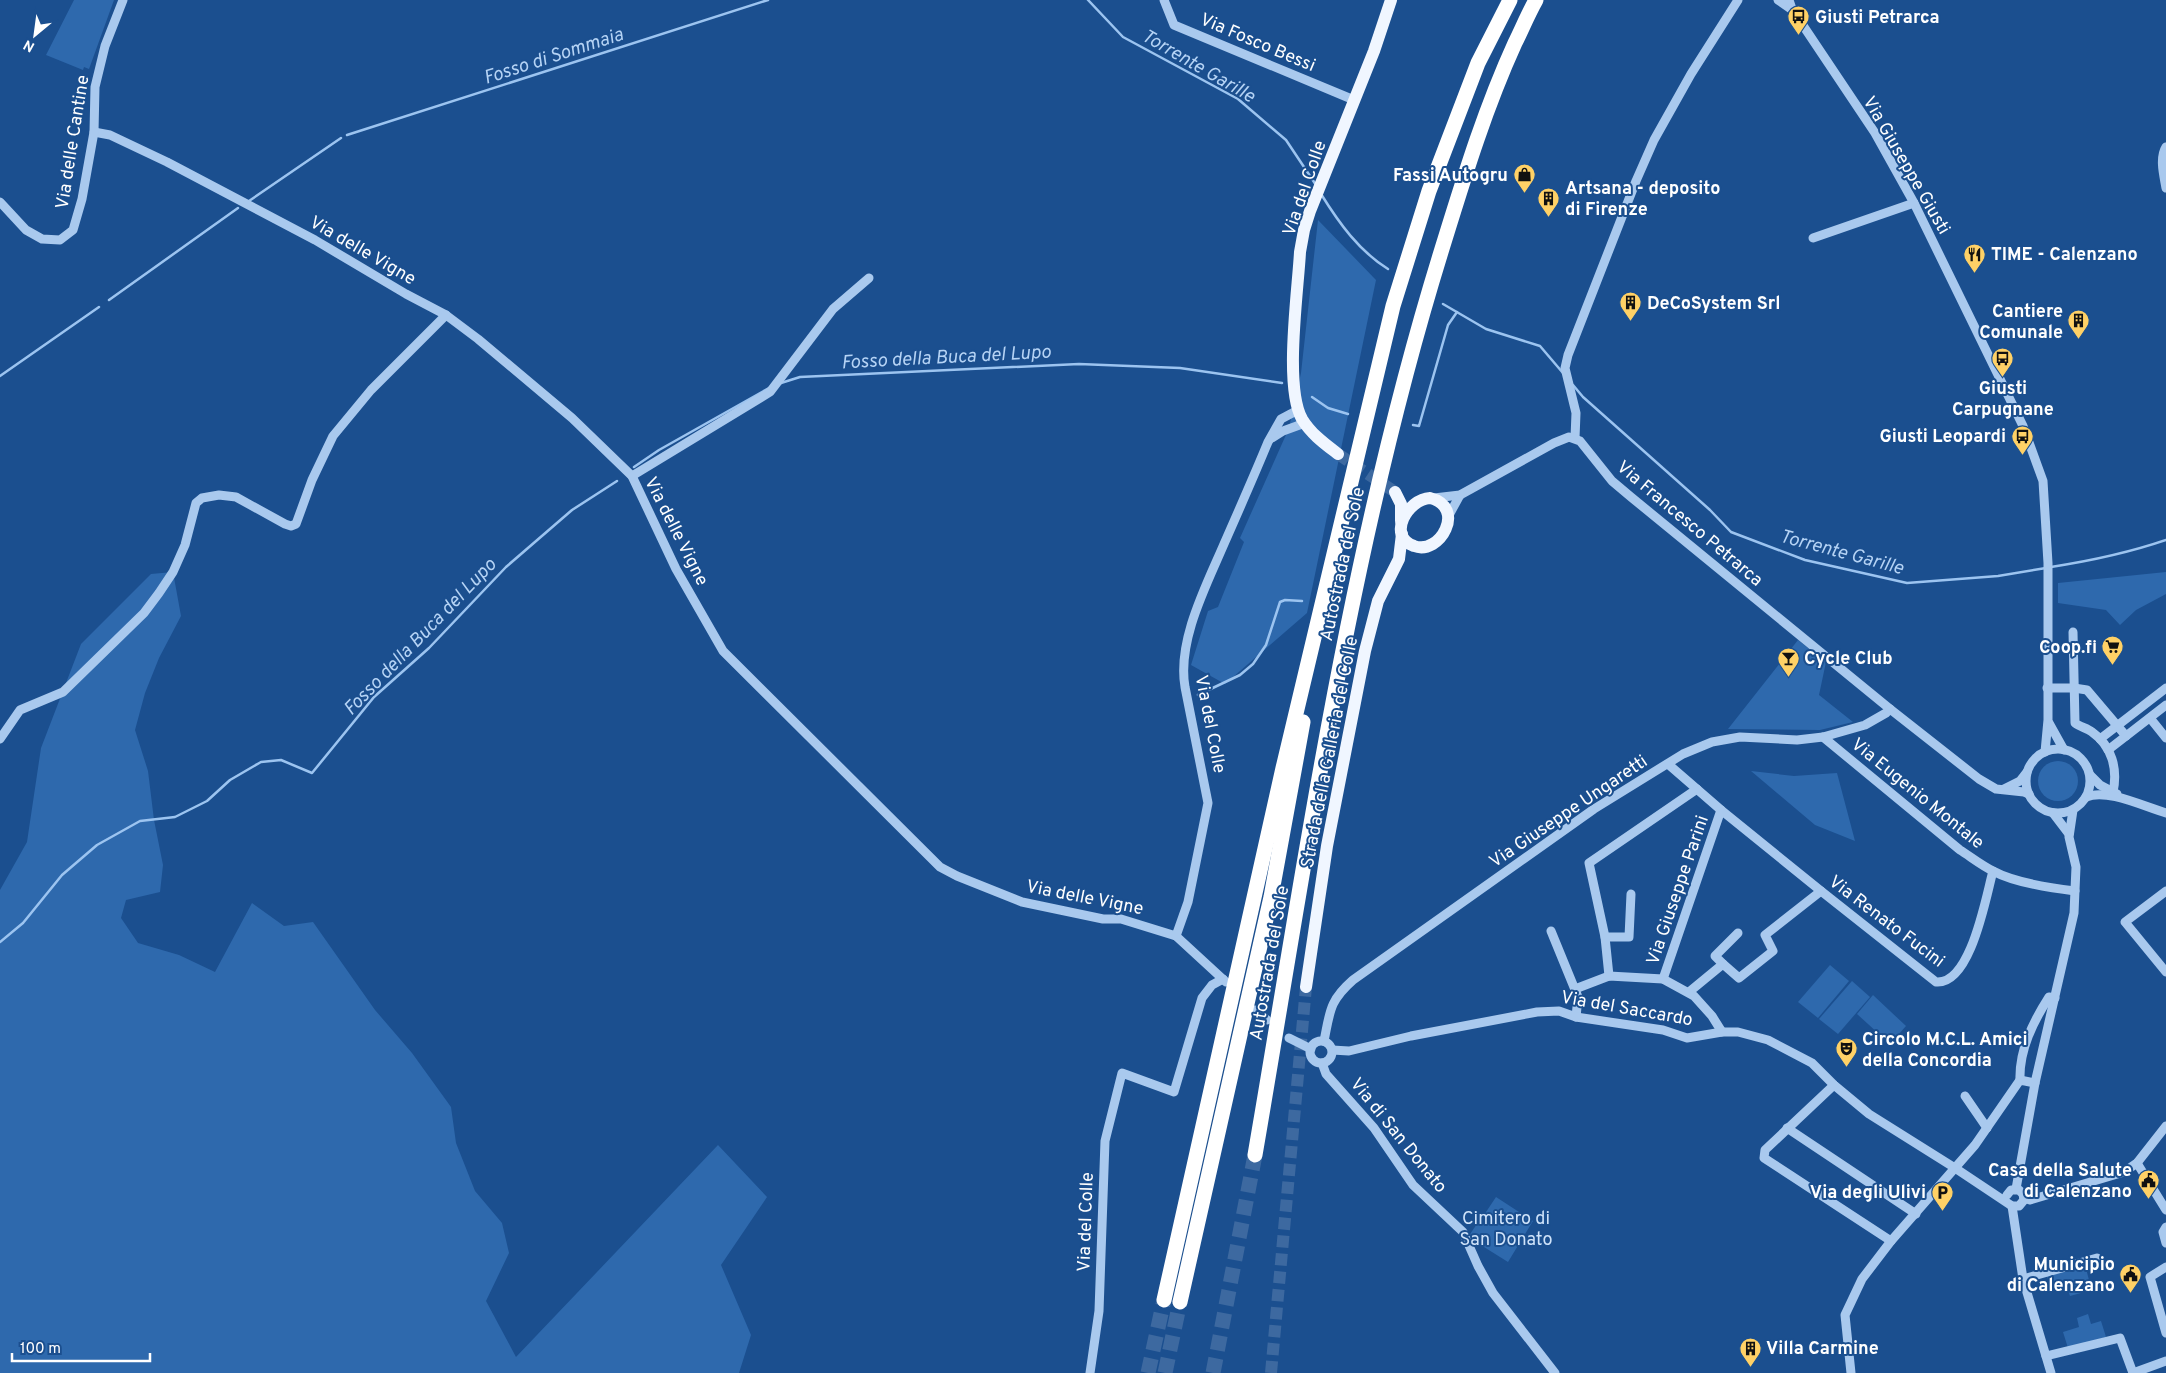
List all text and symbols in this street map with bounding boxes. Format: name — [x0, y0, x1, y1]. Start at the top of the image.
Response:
bus stop icon: Giusti Petrarca — [1787, 5, 1811, 36]
place label: Giusti Petrarca — [1815, 7, 1940, 30]
street label: Via Fosco Bessi — [1196, 9, 1319, 78]
north arrow — [10, 10, 60, 60]
water label: Fosso di Sommaia — [481, 23, 627, 91]
water label: Torrente Garille — [1137, 25, 1259, 109]
text: N — [21, 35, 38, 55]
street label: Via delle Cantine — [52, 74, 95, 211]
street label: Via Giuseppe Giusti — [1857, 92, 1955, 239]
street label: Via del Colle — [1278, 138, 1333, 239]
shop icon: Fassi Autogru — [1512, 163, 1536, 194]
place label: Fassi Autogru — [1393, 165, 1508, 188]
place label: Artsana - deposito di Firenze — [1565, 178, 1721, 222]
building icon: Artsana - deposito di Firenze — [1537, 186, 1561, 217]
street label: Via delle Vigne — [305, 212, 420, 291]
restaurant icon: TIME - Calenzano — [1963, 242, 1987, 273]
place label: TIME - Calenzano — [1991, 244, 2138, 267]
building icon: DeCoSystem Srl — [1619, 291, 1643, 322]
place label: DeCoSystem Srl — [1647, 293, 1781, 316]
place label: Cantiere Comunale — [1979, 301, 2063, 345]
building icon: Cantiere Comunale — [2067, 309, 2091, 340]
water label: Fosso della Buca del Lupo — [841, 340, 1052, 375]
bus stop icon: Giusti Carpugnane — [1991, 346, 2015, 377]
place label: Giusti Carpugnane — [1952, 378, 2054, 422]
bus stop icon: Giusti Leopardi — [2010, 424, 2034, 455]
place label: Giusti Leopardi — [1879, 426, 2006, 449]
street label: Via Francesco Petrarca — [1611, 456, 1767, 592]
street label: Via delle Vigne — [638, 473, 713, 590]
street label: Autostrada del Sole — [1316, 485, 1371, 643]
water label: Torrente Garille — [1777, 525, 1906, 581]
water label: Fosso della Buca del Lupo — [339, 553, 503, 721]
street label: Strada della Galleria del Colle — [1297, 634, 1364, 870]
supermarket icon: Coop.fi — [2101, 635, 2125, 666]
place label: Coop.fi — [2039, 637, 2097, 660]
bar icon: Cycle Club — [1776, 646, 1800, 677]
place label: Cycle Club — [1804, 648, 1893, 671]
street label: Via del Colle — [1189, 673, 1230, 775]
street label: Via Eugenio Montale — [1846, 733, 1988, 855]
street label: Via Giuseppe Ungaretti — [1485, 751, 1652, 874]
street label: Via Giuseppe Parini — [1642, 813, 1715, 968]
street label: Via Renato Fucini — [1823, 871, 1949, 973]
street label: Via delle Vigne — [1024, 876, 1145, 921]
street label: Autostrada del Sole — [1246, 884, 1295, 1043]
street label: Via del Saccardo — [1559, 987, 1695, 1032]
place label: Circolo M.C.L. Amici della Concordia — [1862, 1029, 2028, 1073]
theatre icon: Circolo M.C.L. Amici della Concordia — [1834, 1037, 1858, 1068]
street label: Via di San Donato — [1344, 1074, 1451, 1198]
place label: Casa della Salute di Calenzano — [1988, 1160, 2132, 1204]
public building icon: Casa della Salute di Calenzano — [2136, 1168, 2160, 1199]
street label: Via del Colle — [1073, 1172, 1100, 1272]
parking icon: Via degli Ulivi — [1930, 1180, 1954, 1211]
place label: Via degli Ulivi — [1810, 1182, 1926, 1205]
park label: Cimitero di San Donato — [1460, 1208, 1553, 1252]
place label: Municipio di Calenzano — [2007, 1254, 2115, 1298]
public building icon: Municipio di Calenzano — [2119, 1262, 2143, 1293]
scale bar — [12, 1330, 150, 1362]
building icon: Villa Carmine — [1738, 1336, 1762, 1367]
place label: Villa Carmine — [1766, 1338, 1879, 1361]
text: 100 m — [20, 1340, 61, 1359]

